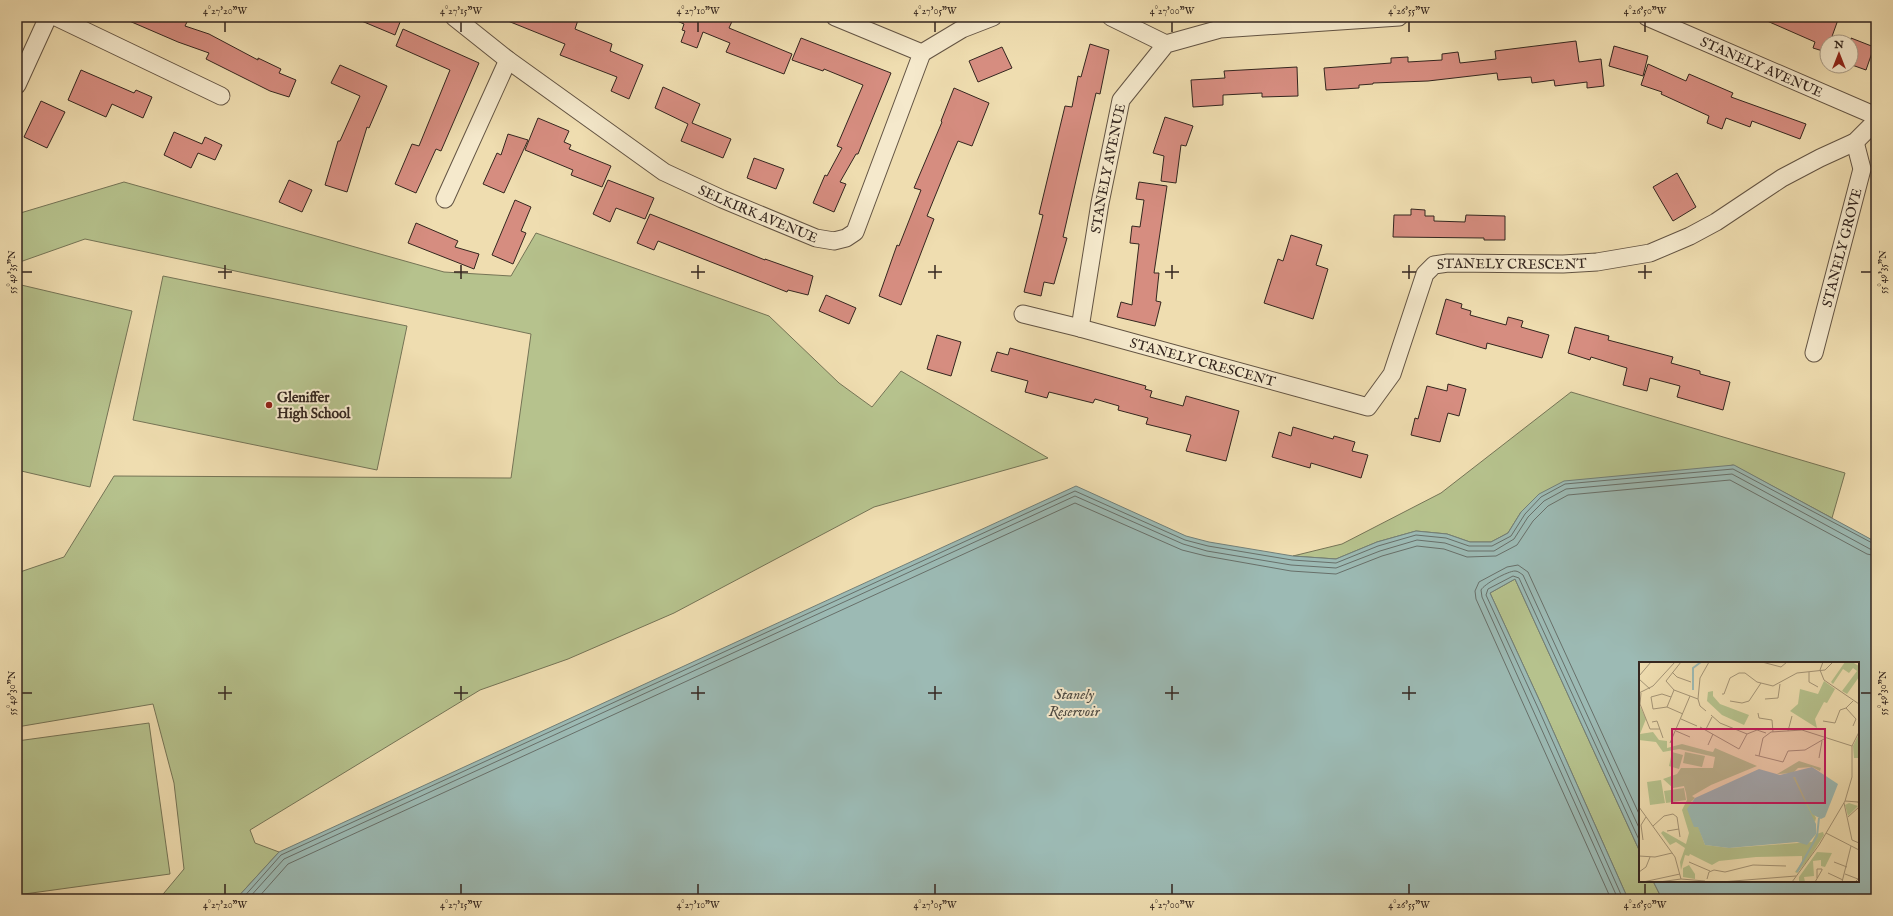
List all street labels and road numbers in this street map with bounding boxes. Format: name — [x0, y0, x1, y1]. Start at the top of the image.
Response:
street label: STANELY AVENUE — [1697, 33, 1826, 102]
street label: STANELY AVENUE — [1087, 102, 1130, 235]
street label: SELKIRK AVENUE — [695, 181, 820, 248]
street label: STANELY GROVE — [1818, 186, 1867, 309]
street label: STANELY CRESCENT — [1436, 255, 1588, 275]
street label: STANELY CRESCENT — [1128, 334, 1278, 391]

